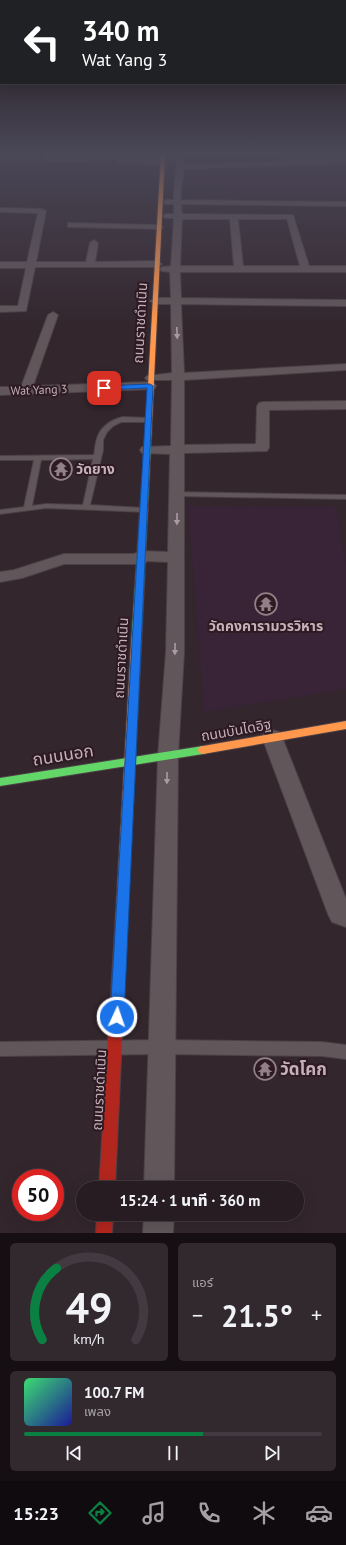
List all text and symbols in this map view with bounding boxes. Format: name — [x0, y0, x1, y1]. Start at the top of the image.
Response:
text: 340 m — [82, 12, 159, 49]
icon: left — [16, 16, 68, 68]
text: Wat Yang 3 — [82, 48, 167, 71]
street label: ถนนราชดำเนิน — [129, 282, 151, 364]
one-way arrow — [174, 327, 180, 340]
pin — [87, 371, 121, 405]
icon: arrive — [93, 377, 115, 399]
street label: Wat Yang 3 — [10, 381, 68, 398]
temple icon: วัดยาง — [48, 456, 74, 482]
place label: วัดยาง — [76, 460, 115, 478]
one-way arrow — [174, 513, 180, 526]
temple icon: วัดคงคารามวรวิหาร — [253, 591, 279, 617]
street label: ถนนราชดำเนิน — [110, 617, 132, 699]
place label: วัดคงคารามวรวิหาร — [209, 617, 323, 635]
one-way arrow — [172, 643, 178, 656]
street label: ถนนบันไดอิฐ — [199, 715, 273, 745]
street label: ถนนนอก — [31, 739, 95, 771]
one-way arrow — [164, 772, 170, 785]
position arrow — [96, 996, 138, 1038]
street label: ถนนราชดำเนิน — [88, 1049, 110, 1131]
temple icon: วัดโคก — [252, 1056, 278, 1082]
place label: วัดโคก — [280, 1058, 327, 1080]
speed limit sign: 50 — [12, 1169, 64, 1221]
text: 15:24 · 1 นาที · 360 m — [120, 1191, 260, 1210]
text: แอร์ — [192, 1274, 213, 1291]
text: 49 — [65, 1281, 113, 1334]
text: 21.5° — [221, 1296, 293, 1335]
text: − — [192, 1301, 203, 1329]
text: + — [311, 1301, 322, 1329]
text: km/h — [73, 1329, 105, 1348]
text: 100.7 FM — [84, 1383, 144, 1402]
text: เพลง — [84, 1403, 111, 1420]
icon: previous — [63, 1442, 85, 1464]
icon: pause — [162, 1442, 184, 1464]
icon: next — [261, 1442, 283, 1464]
icon: directions — [86, 1499, 114, 1527]
icon: music — [140, 1499, 168, 1527]
icon: phone — [195, 1499, 223, 1527]
icon: climate — [250, 1499, 278, 1527]
icon: car — [305, 1499, 333, 1527]
text: 15:23 — [13, 1502, 59, 1525]

